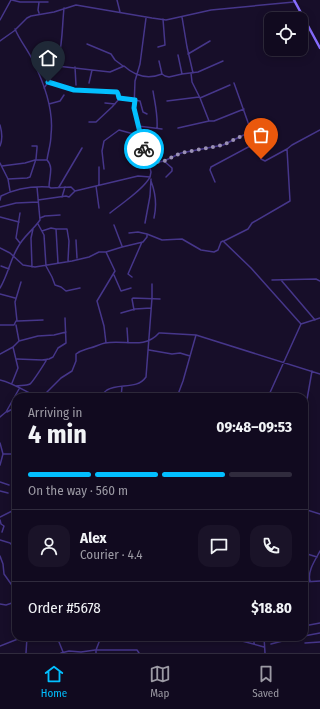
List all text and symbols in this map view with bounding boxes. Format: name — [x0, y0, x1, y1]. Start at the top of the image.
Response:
map controls — [264, 12, 308, 56]
button: locate — [264, 12, 308, 56]
pin — [31, 41, 65, 82]
icon: home — [37, 47, 59, 69]
pin — [244, 118, 278, 159]
icon: bag — [250, 124, 272, 146]
courier — [124, 129, 164, 169]
icon: bike — [133, 138, 155, 160]
text: Arriving in — [28, 405, 82, 420]
text: 09:48–09:53 — [216, 418, 292, 436]
text: 4 min — [28, 419, 87, 450]
text: On the way · 560 m — [28, 483, 128, 498]
button: person — [28, 525, 70, 567]
button: chat — [198, 525, 240, 567]
button: phone — [250, 525, 292, 567]
text: Alex — [80, 529, 107, 547]
text: Courier · 4.4 — [80, 547, 143, 562]
text: Order #5678 — [28, 599, 101, 617]
text: $18.80 — [251, 599, 292, 617]
tab: Home — [41, 663, 67, 700]
tab: Map — [149, 663, 171, 700]
tab: Saved — [252, 663, 279, 700]

